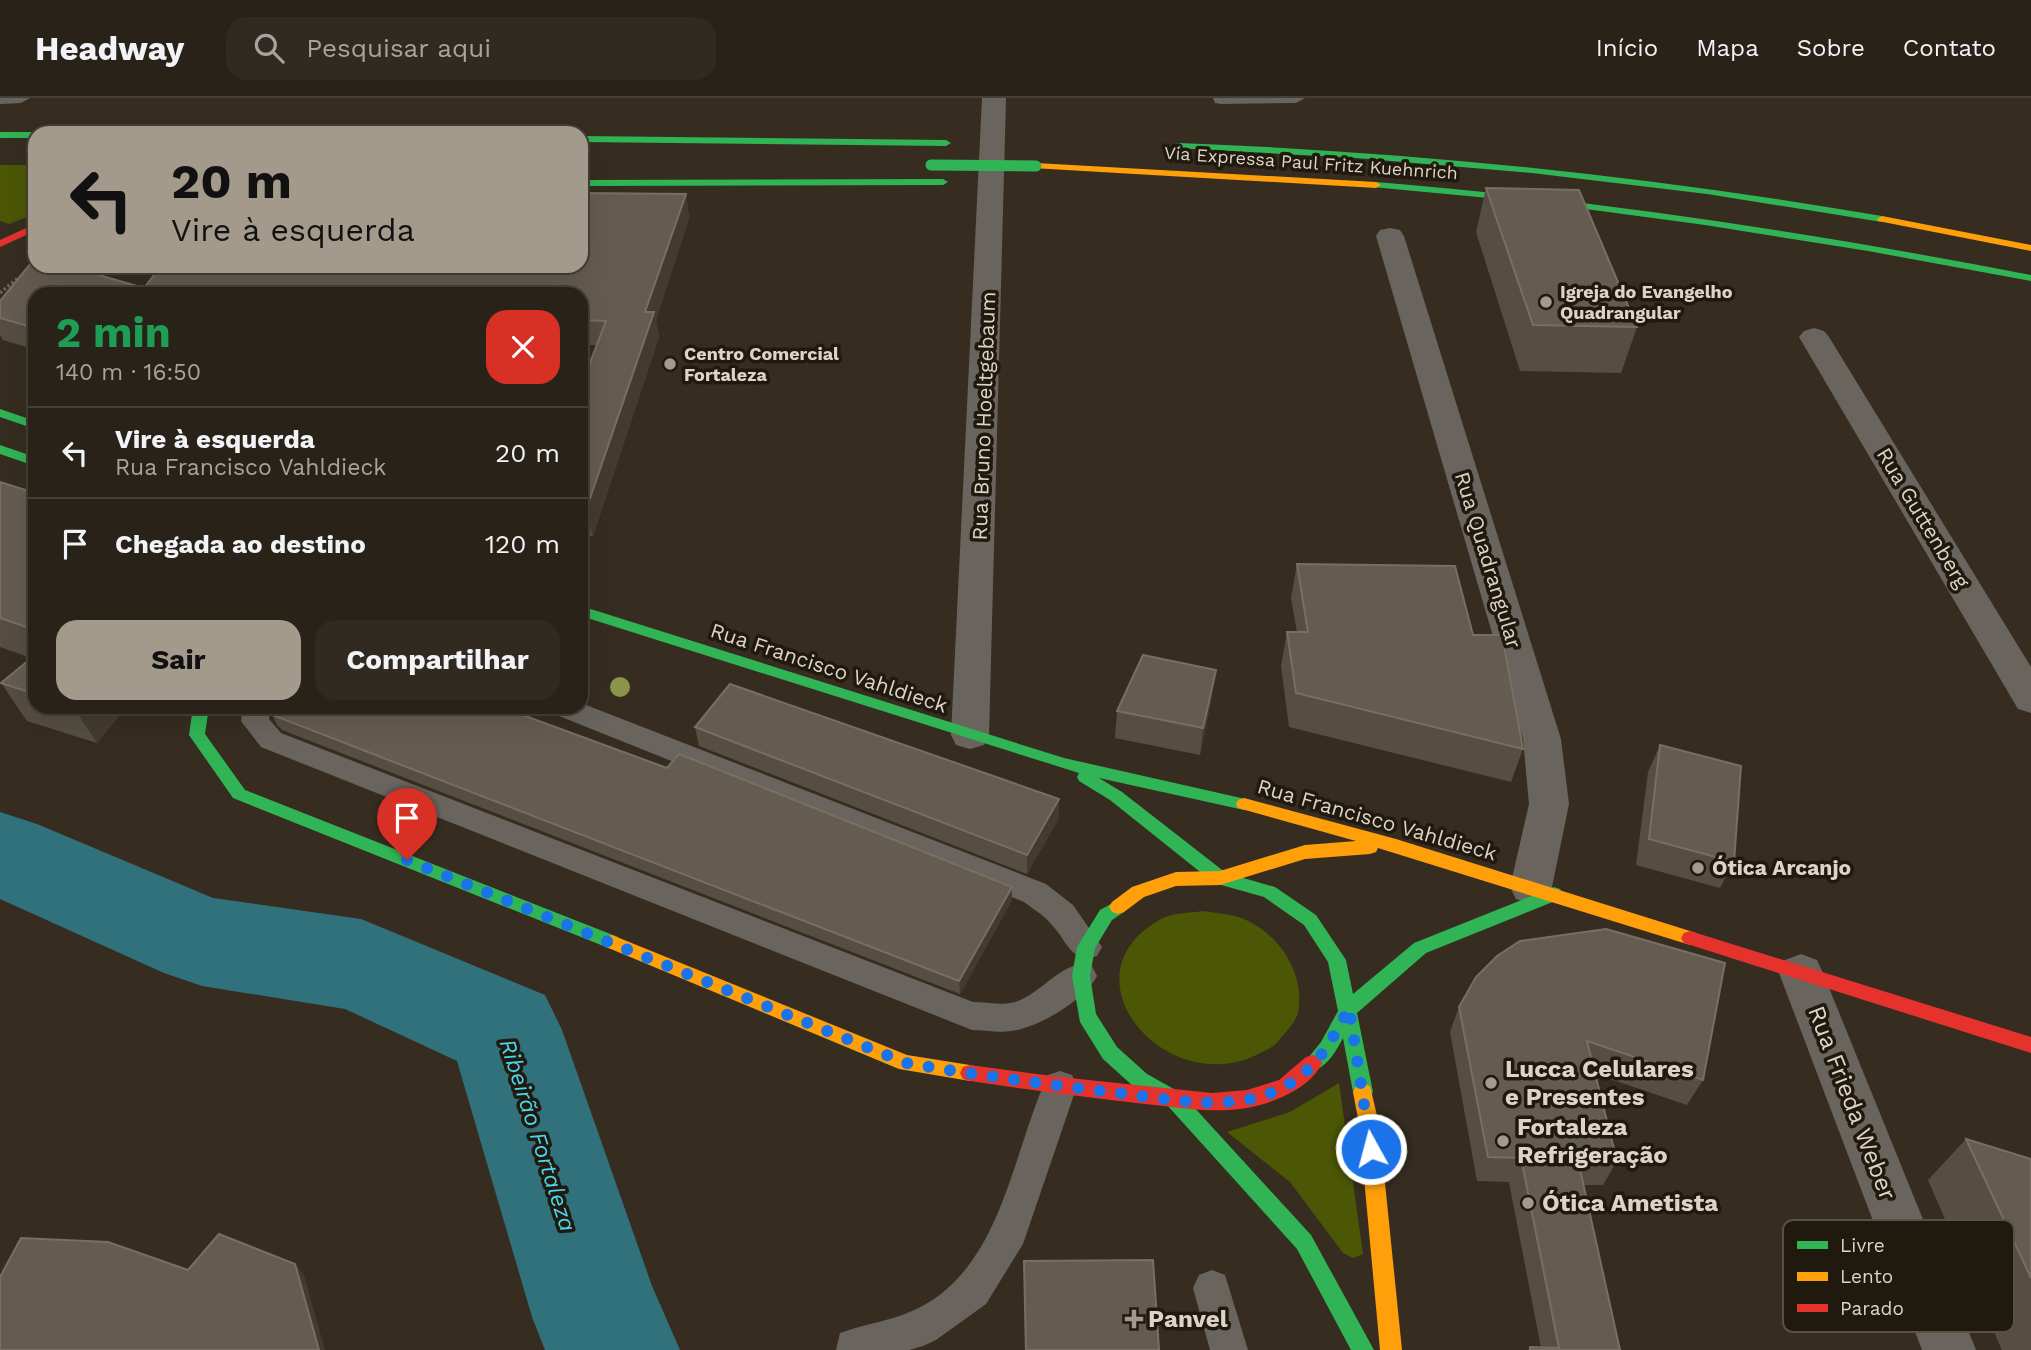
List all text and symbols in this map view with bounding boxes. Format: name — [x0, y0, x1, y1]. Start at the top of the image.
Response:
search box — [226, 17, 716, 80]
text: Headway — [35, 29, 184, 68]
icon: search — [250, 29, 288, 67]
text: Pesquisar aqui — [306, 33, 491, 63]
text: Início — [1596, 34, 1658, 62]
text: Mapa — [1696, 34, 1759, 62]
text: Sobre — [1797, 34, 1865, 62]
text: Contato — [1903, 34, 1996, 62]
street label: Via Expressa Paul Fritz Kuehnrich — [1163, 142, 1459, 183]
text: 20 m — [171, 152, 292, 210]
icon: left — [56, 154, 147, 245]
text: Vire à esquerda — [171, 211, 415, 249]
place label: Igreja do Evangelho Quadrangular — [1560, 281, 1733, 323]
street label: Rua Bruno Hoeltgebaum — [967, 291, 1000, 541]
marker: Igreja do Evangelho Quadrangular — [1538, 294, 1554, 310]
text: 2 min — [56, 308, 171, 357]
button: close — [486, 310, 560, 384]
place label: Centro Comercial Fortaleza — [684, 343, 839, 385]
marker: Centro Comercial Fortaleza — [662, 356, 678, 372]
text: 140 m · 16:50 — [56, 359, 201, 386]
text: Vire à esquerda — [115, 424, 315, 454]
icon: left — [56, 434, 94, 472]
text: 20 m — [495, 438, 560, 468]
street label: Rua Guttenberg — [1872, 443, 1976, 593]
text: Rua Francisco Vahldieck — [115, 454, 386, 481]
street label: Rua Quadrangular — [1450, 469, 1527, 651]
icon: arrive — [56, 525, 94, 563]
text: Chegada ao destino — [115, 529, 366, 559]
text: 120 m — [485, 529, 560, 559]
street label: Rua Francisco Vahldieck — [707, 617, 951, 718]
button: Sair — [56, 620, 301, 700]
button: Compartilhar — [315, 620, 560, 700]
street label: Rua Francisco Vahldieck — [1255, 773, 1500, 866]
pin — [377, 788, 437, 860]
icon: arrive — [388, 799, 426, 837]
place label: Ótica Arcanjo — [1712, 855, 1851, 880]
marker: Ótica Arcanjo — [1690, 860, 1706, 876]
street label: Rua Frieda Weber — [1802, 1002, 1902, 1204]
water label: Ribeirão Fortaleza — [494, 1035, 581, 1235]
place label: Lucca Celulares e Presentes — [1505, 1055, 1694, 1111]
marker: Lucca Celulares e Presentes — [1483, 1075, 1499, 1091]
position arrow — [1334, 1112, 1408, 1186]
place label: Fortaleza Refrigeração — [1517, 1113, 1668, 1169]
marker: Fortaleza Refrigeração — [1495, 1133, 1511, 1149]
place label: Ótica Ametista — [1542, 1189, 1718, 1217]
marker: Ótica Ametista — [1520, 1195, 1536, 1211]
legend — [1783, 1220, 2014, 1332]
text: Livre — [1840, 1234, 1885, 1257]
text: Lento — [1840, 1265, 1893, 1288]
text: Parado — [1840, 1297, 1904, 1320]
place label: Panvel — [1148, 1305, 1228, 1333]
marker: Panvel — [1126, 1311, 1142, 1327]

